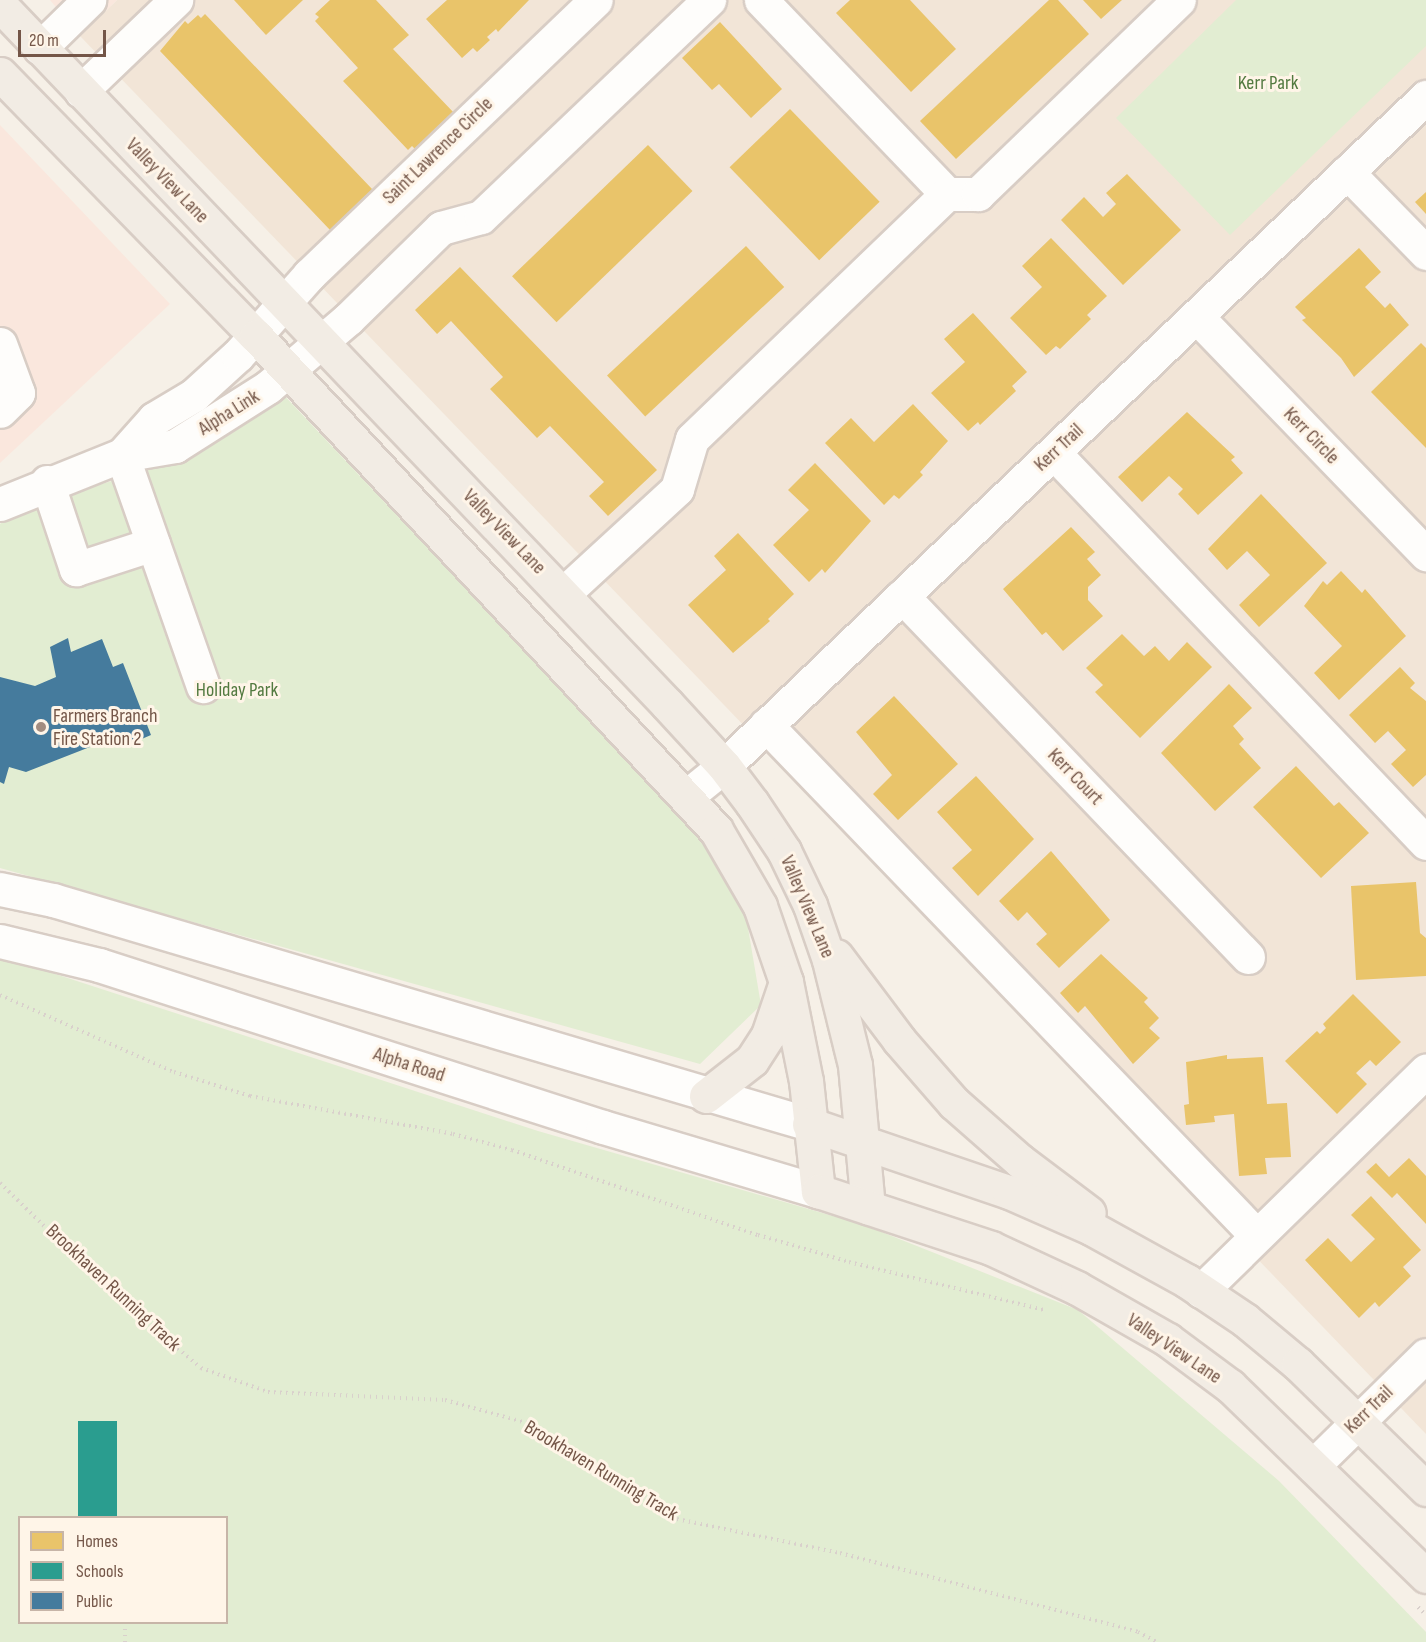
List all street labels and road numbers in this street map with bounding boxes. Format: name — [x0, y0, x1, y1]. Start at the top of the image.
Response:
street label: Saint Lawrence Circle — [378, 92, 498, 210]
street label: Valley View Lane — [120, 133, 214, 229]
street label: Alpha Link — [194, 385, 264, 441]
street label: Kerr Circle — [1278, 402, 1344, 470]
street label: Kerr Trail — [1029, 419, 1089, 477]
street label: Valley View Lane — [457, 484, 551, 580]
street label: Kerr Court — [1042, 744, 1108, 810]
street label: Valley View Lane — [775, 852, 839, 962]
street label: Alpha Road — [370, 1042, 448, 1088]
street label: Brookhaven Running Track — [41, 1219, 185, 1357]
street label: Valley View Lane — [1122, 1309, 1226, 1389]
street label: Kerr Trail — [1340, 1381, 1398, 1439]
street label: Brookhaven Running Track — [520, 1415, 682, 1527]

